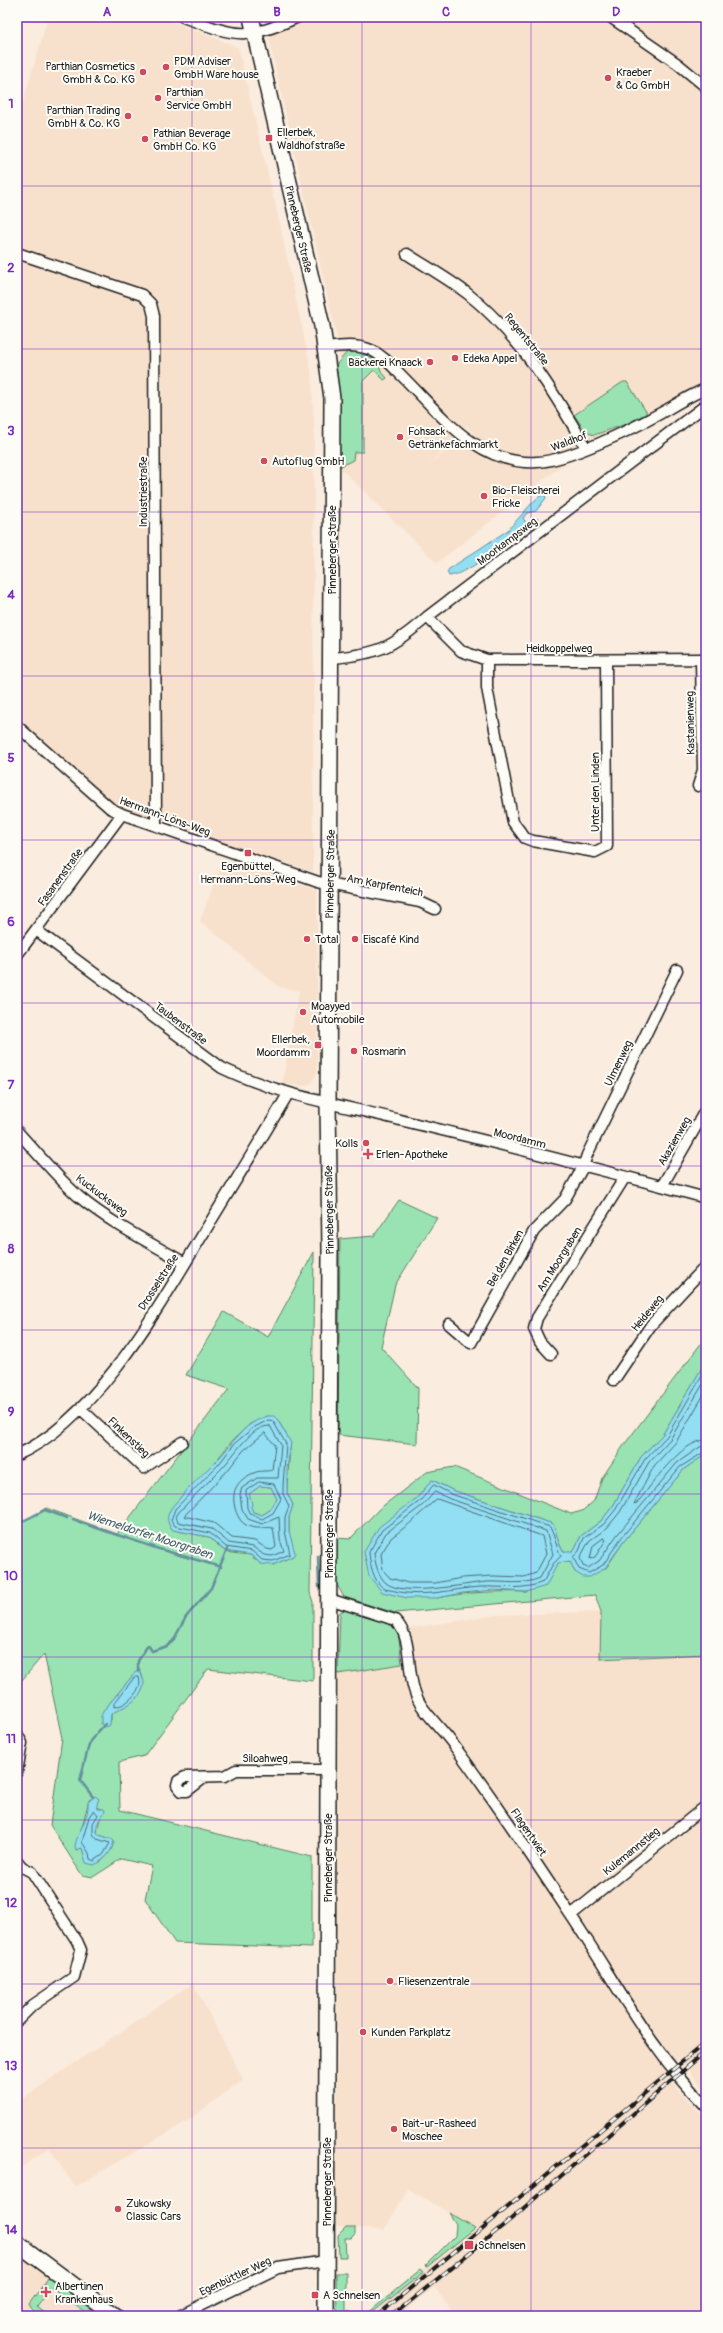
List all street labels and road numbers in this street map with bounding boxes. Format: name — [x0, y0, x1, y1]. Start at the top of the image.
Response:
street label: Pinneberger Straße — [282, 184, 315, 275]
street label: Regentstraße — [502, 311, 552, 368]
street label: Waldhof — [549, 428, 590, 454]
street label: Industriestraße — [137, 456, 150, 527]
street label: Pinneberger Straße — [326, 505, 339, 595]
street label: Moorkampsweg — [475, 514, 540, 568]
street label: Heidkoppelweg — [526, 642, 593, 655]
street label: Kastanienweg — [683, 690, 698, 755]
street label: Unter den Linden — [589, 752, 602, 832]
street label: Hermann-Löns-Weg — [118, 794, 212, 839]
street label: Pinneberger Straße — [323, 829, 338, 919]
street label: Fasanenstraße — [35, 845, 86, 909]
street label: Am Karpfenteich — [346, 872, 424, 899]
street label: Taubenstraße — [152, 999, 210, 1048]
street label: Ulmenweg — [602, 1038, 635, 1088]
street label: Akazienweg — [655, 1114, 694, 1168]
street label: Moordamm — [492, 1126, 548, 1151]
street label: Pinneberger Straße — [322, 1165, 337, 1255]
street label: Kuckucksweg — [73, 1172, 130, 1219]
street label: Am Moorgraben — [534, 1224, 585, 1294]
street label: Bei den Birken — [484, 1227, 526, 1289]
street label: Drosselstraße — [135, 1251, 182, 1313]
street label: Heideweg — [629, 1292, 666, 1334]
street label: Finkenstieg — [105, 1414, 152, 1461]
street label: Pinneberger Straße — [323, 1489, 336, 1579]
street label: Siloahweg — [242, 1752, 288, 1765]
street label: Flagentwiet — [508, 1806, 550, 1859]
street label: Pinneberger Straße — [322, 1813, 335, 1903]
street label: Kulemannstieg — [600, 1824, 663, 1878]
street label: Pinneberger Straße — [321, 2137, 334, 2227]
street label: Egenbüttler Weg — [197, 2254, 273, 2299]

